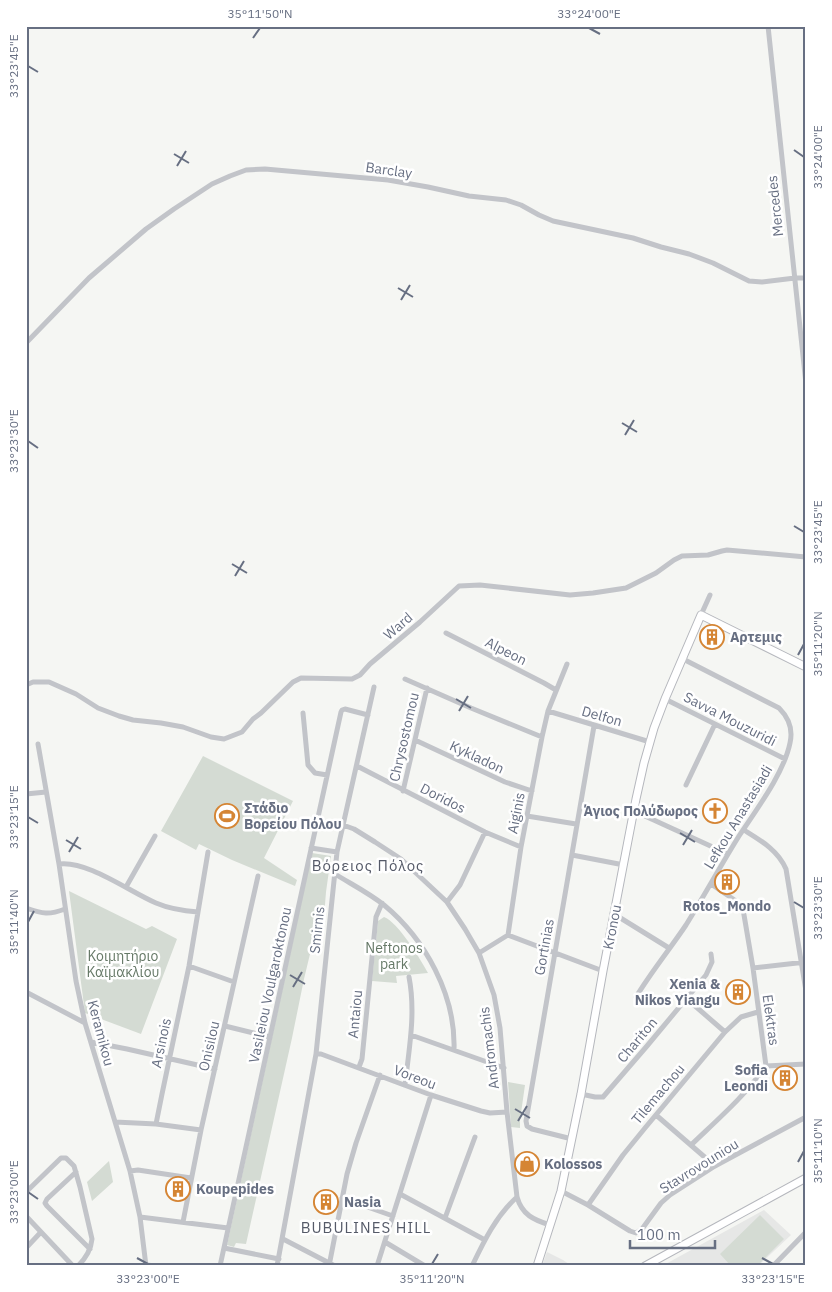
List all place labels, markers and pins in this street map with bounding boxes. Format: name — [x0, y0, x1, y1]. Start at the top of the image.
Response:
building icon: Αρτεμις — [699, 624, 725, 650]
place label: Αρτεμις — [730, 628, 782, 646]
church icon: Άγιος Πολύδωρος — [702, 798, 728, 824]
place label: Στάδιο Βορείου Πόλου — [244, 799, 342, 833]
place label: Άγιος Πολύδωρος — [584, 802, 698, 820]
sports icon: Στάδιο Βορείου Πόλου — [214, 803, 240, 829]
building icon: Rotos_Mondo — [714, 869, 740, 895]
place label: Rotos_Mondo — [683, 897, 771, 915]
place label: Xenia & Nikos Yiangu — [635, 975, 721, 1009]
building icon: Xenia & Nikos Yiangu — [725, 979, 751, 1005]
place label: Sofia Leondi — [724, 1061, 768, 1095]
building icon: Sofia Leondi — [772, 1065, 798, 1091]
shop icon: Kolossos — [514, 1151, 540, 1177]
place label: Kolossos — [544, 1155, 602, 1173]
building icon: Koupepides — [165, 1176, 191, 1202]
place label: Koupepides — [196, 1180, 274, 1198]
building icon: Nasia — [313, 1189, 339, 1215]
place label: Nasia — [344, 1193, 381, 1211]

